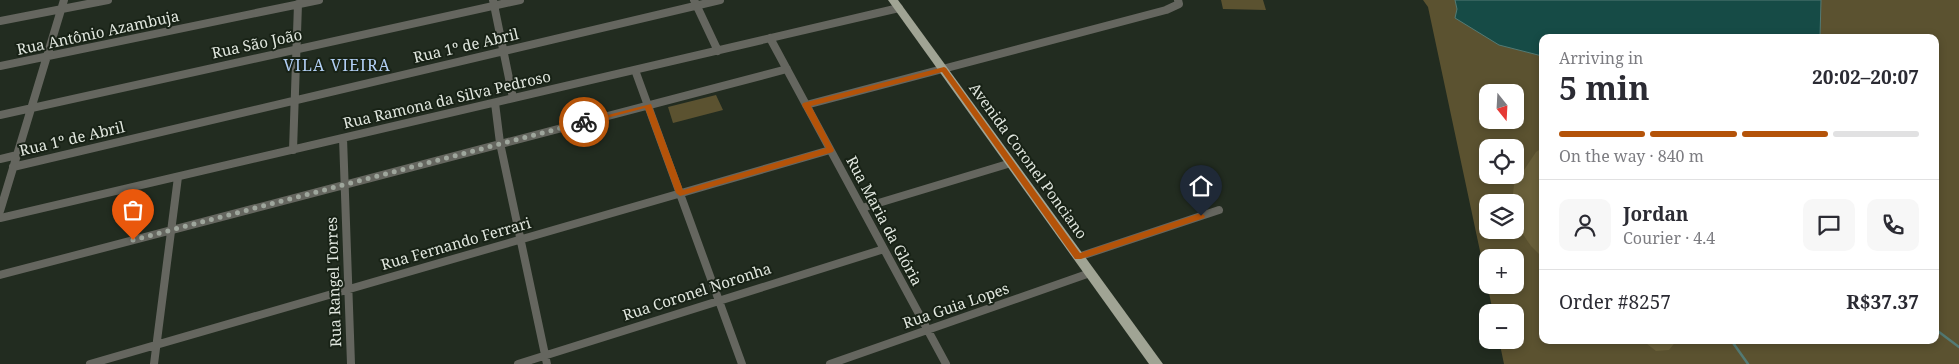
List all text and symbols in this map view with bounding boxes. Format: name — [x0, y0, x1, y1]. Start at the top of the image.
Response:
street label: Rua Antônio Azambuja — [15, 5, 181, 59]
street label: Rua 1º de Abril — [411, 23, 521, 67]
street label: Rua São João — [210, 24, 304, 62]
text: Arriving in — [1559, 47, 1643, 69]
district label: VILA VIEIRA — [283, 54, 391, 76]
text: 20:02–20:07 — [1812, 64, 1919, 90]
street label: Rua Ramona da Silva Pedroso — [341, 65, 553, 133]
text: 5 min — [1559, 66, 1650, 109]
street label: Avenida Coronel Ponciano — [965, 78, 1092, 243]
north arrow — [1479, 84, 1524, 129]
map controls — [1479, 84, 1524, 349]
courier — [559, 97, 609, 147]
icon: bike — [570, 108, 598, 136]
street label: Rua 1º de Abril — [17, 116, 127, 160]
button: locate — [1479, 139, 1524, 184]
text: On the way · 840 m — [1559, 145, 1704, 167]
street label: Rua Maria da Glória — [842, 152, 928, 289]
pin — [1180, 165, 1222, 216]
icon: home — [1187, 172, 1215, 200]
pin — [112, 189, 154, 240]
button: layers — [1479, 194, 1524, 239]
icon: bag — [119, 196, 147, 224]
button: person — [1559, 199, 1611, 251]
button: chat — [1803, 199, 1855, 251]
button: phone — [1867, 199, 1919, 251]
text: Jordan — [1623, 201, 1689, 227]
street label: Rua Fernando Ferrari — [378, 212, 533, 274]
street label: Rua Rangel Torres — [321, 216, 345, 348]
text: Courier · 4.4 — [1623, 227, 1715, 249]
button: + — [1479, 249, 1524, 294]
street label: Rua Coronel Noronha — [620, 258, 773, 325]
street label: Rua Guia Lopes — [900, 277, 1012, 333]
text: Order #8257 — [1559, 289, 1671, 315]
text: R$37.37 — [1846, 289, 1919, 315]
button: − — [1479, 304, 1524, 349]

